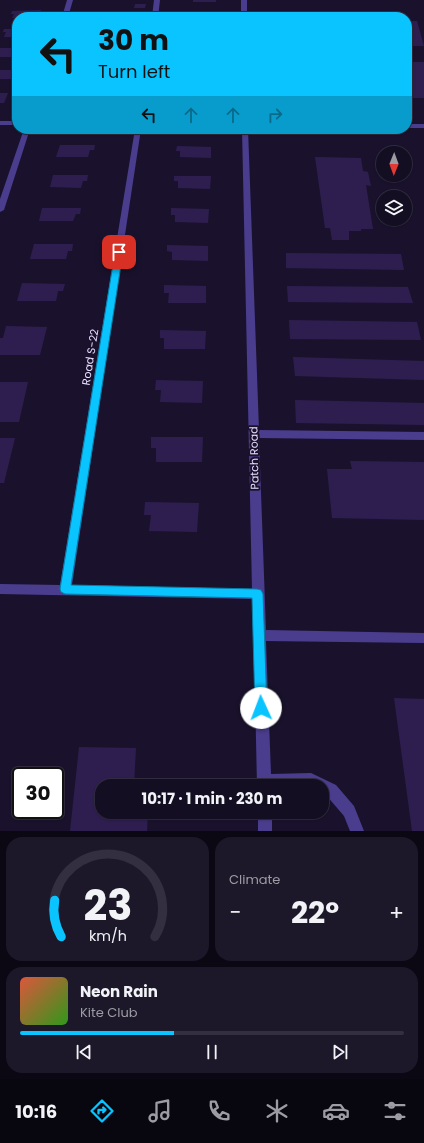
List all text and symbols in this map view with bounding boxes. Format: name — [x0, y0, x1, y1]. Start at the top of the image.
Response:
text: 30 m — [98, 21, 169, 60]
icon: left — [32, 28, 84, 80]
text: Turn left — [98, 59, 170, 84]
icon: left — [138, 104, 160, 126]
icon: ahead — [180, 104, 202, 126]
icon: ahead — [222, 104, 244, 126]
icon: right — [264, 104, 286, 126]
north arrow — [376, 146, 412, 182]
map controls — [376, 146, 412, 226]
button: layers — [376, 190, 412, 226]
pin — [102, 235, 136, 269]
icon: arrive — [108, 241, 130, 263]
street label: Road S-22 — [78, 328, 102, 386]
street label: Patch Road — [245, 426, 263, 490]
position arrow — [240, 687, 282, 729]
speed limit sign: 30 — [12, 767, 64, 819]
text: 10:17 · 1 min · 230 m — [142, 788, 282, 809]
text: Climate — [229, 870, 280, 889]
text: 23 — [83, 876, 132, 935]
text: 22° — [291, 891, 339, 934]
text: − — [229, 897, 241, 928]
text: + — [389, 897, 404, 928]
text: km/h — [88, 926, 127, 946]
text: Neon Rain — [80, 981, 158, 1002]
text: Kite Club — [80, 1003, 138, 1022]
icon: previous — [73, 1041, 95, 1063]
icon: pause — [201, 1041, 223, 1063]
icon: next — [329, 1041, 351, 1063]
icon: directions — [88, 1097, 116, 1125]
icon: music — [146, 1097, 174, 1125]
icon: phone — [205, 1097, 233, 1125]
icon: climate — [263, 1097, 291, 1125]
icon: car — [322, 1097, 350, 1125]
icon: filters — [381, 1097, 409, 1125]
text: 10:16 — [15, 1099, 57, 1124]

